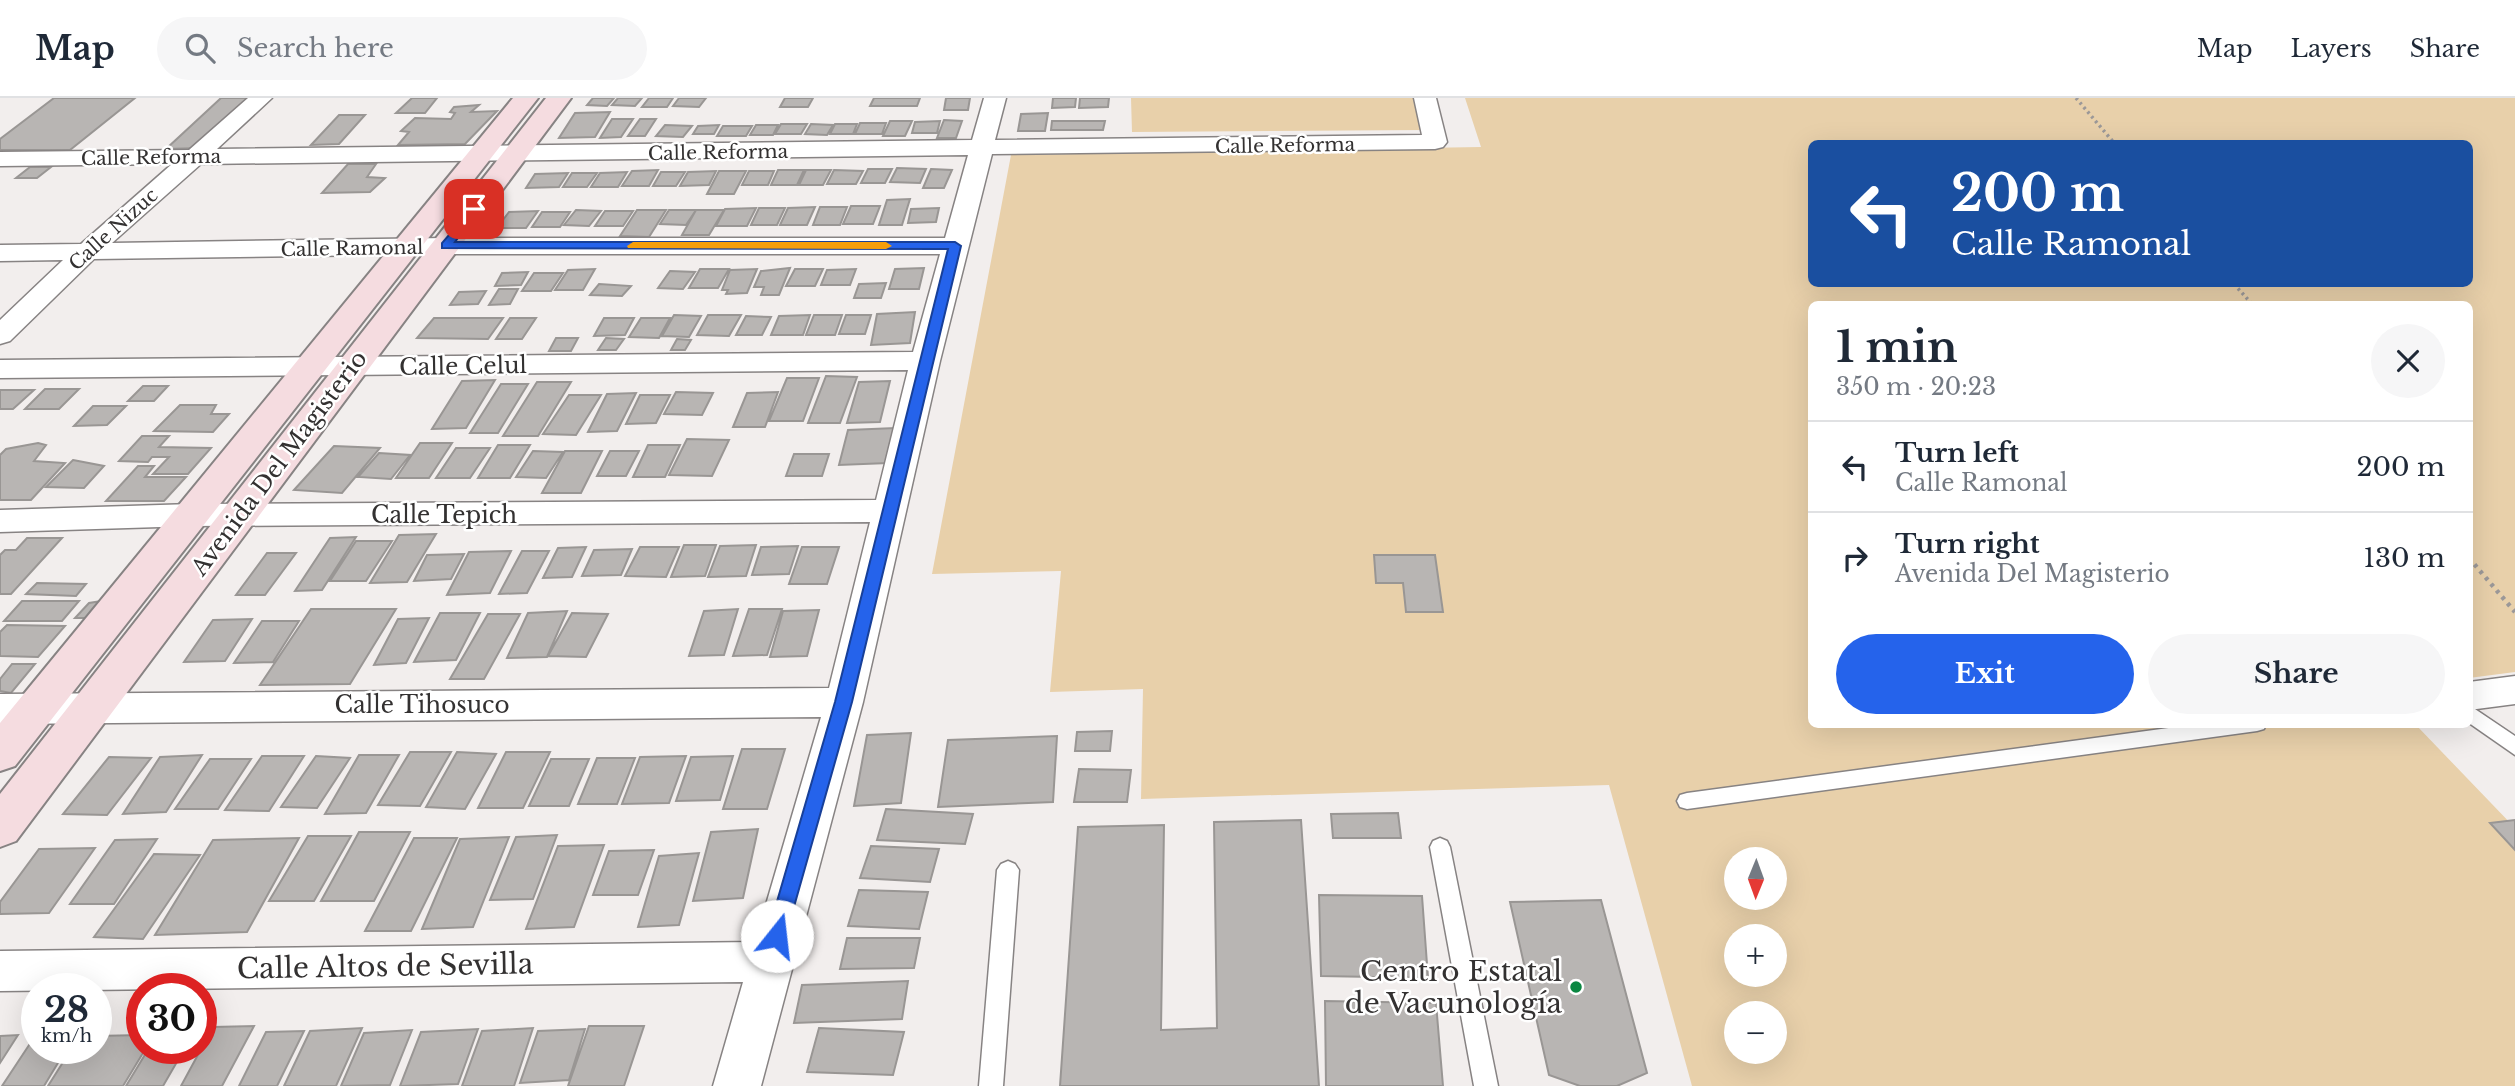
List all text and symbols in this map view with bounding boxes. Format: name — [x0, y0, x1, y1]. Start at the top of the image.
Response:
search box — [157, 17, 647, 80]
text: Map — [35, 28, 115, 69]
icon: search — [181, 29, 219, 67]
text: Search here — [237, 32, 394, 64]
text: Map — [2197, 34, 2253, 63]
text: Layers — [2291, 34, 2372, 63]
text: Share — [2410, 34, 2480, 63]
street label: Calle Reforma — [1215, 133, 1356, 158]
street label: Calle Reforma — [648, 140, 789, 165]
street label: Calle Reforma — [81, 145, 222, 170]
text: 200 m — [1951, 163, 2124, 224]
icon: left — [1836, 168, 1927, 259]
pin — [444, 179, 504, 239]
street label: Calle Nizuc — [64, 184, 162, 275]
icon: arrive — [455, 190, 493, 228]
text: Calle Ramonal — [1951, 224, 2191, 264]
street label: Calle Ramonal — [281, 236, 423, 261]
text: 1 min — [1836, 321, 1958, 373]
button: close — [2371, 324, 2445, 398]
street label: Avenida Del Magisterio — [185, 345, 373, 582]
street label: Calle Celul — [399, 351, 527, 381]
text: 350 m · 20:23 — [1836, 373, 1996, 401]
text: Turn left — [1895, 437, 2019, 469]
icon: left — [1836, 448, 1874, 486]
text: 200 m — [2356, 451, 2445, 483]
text: Calle Ramonal — [1895, 469, 2068, 497]
street label: Calle Tepich — [371, 501, 517, 529]
text: Turn right — [1895, 528, 2040, 560]
icon: right — [1836, 539, 1874, 577]
text: 130 m — [2363, 542, 2445, 574]
text: Avenida Del Magisterio — [1895, 560, 2170, 588]
button: Exit — [1836, 634, 2134, 714]
button: Share — [2148, 634, 2445, 714]
street label: Calle Tihosuco — [335, 691, 509, 719]
north arrow — [1724, 847, 1787, 910]
map controls — [1724, 847, 1787, 1064]
position arrow — [740, 899, 814, 973]
button: + — [1724, 924, 1787, 987]
street label: Calle Altos de Sevilla — [236, 946, 534, 987]
place label: Centro Estatal de Vacunología — [1345, 954, 1562, 1021]
speed limit sign: 30 — [126, 973, 217, 1064]
marker: Centro Estatal de Vacunología — [1568, 979, 1584, 995]
text: 28 — [44, 988, 89, 1031]
button: − — [1724, 1001, 1787, 1064]
text: km/h — [41, 1025, 92, 1047]

